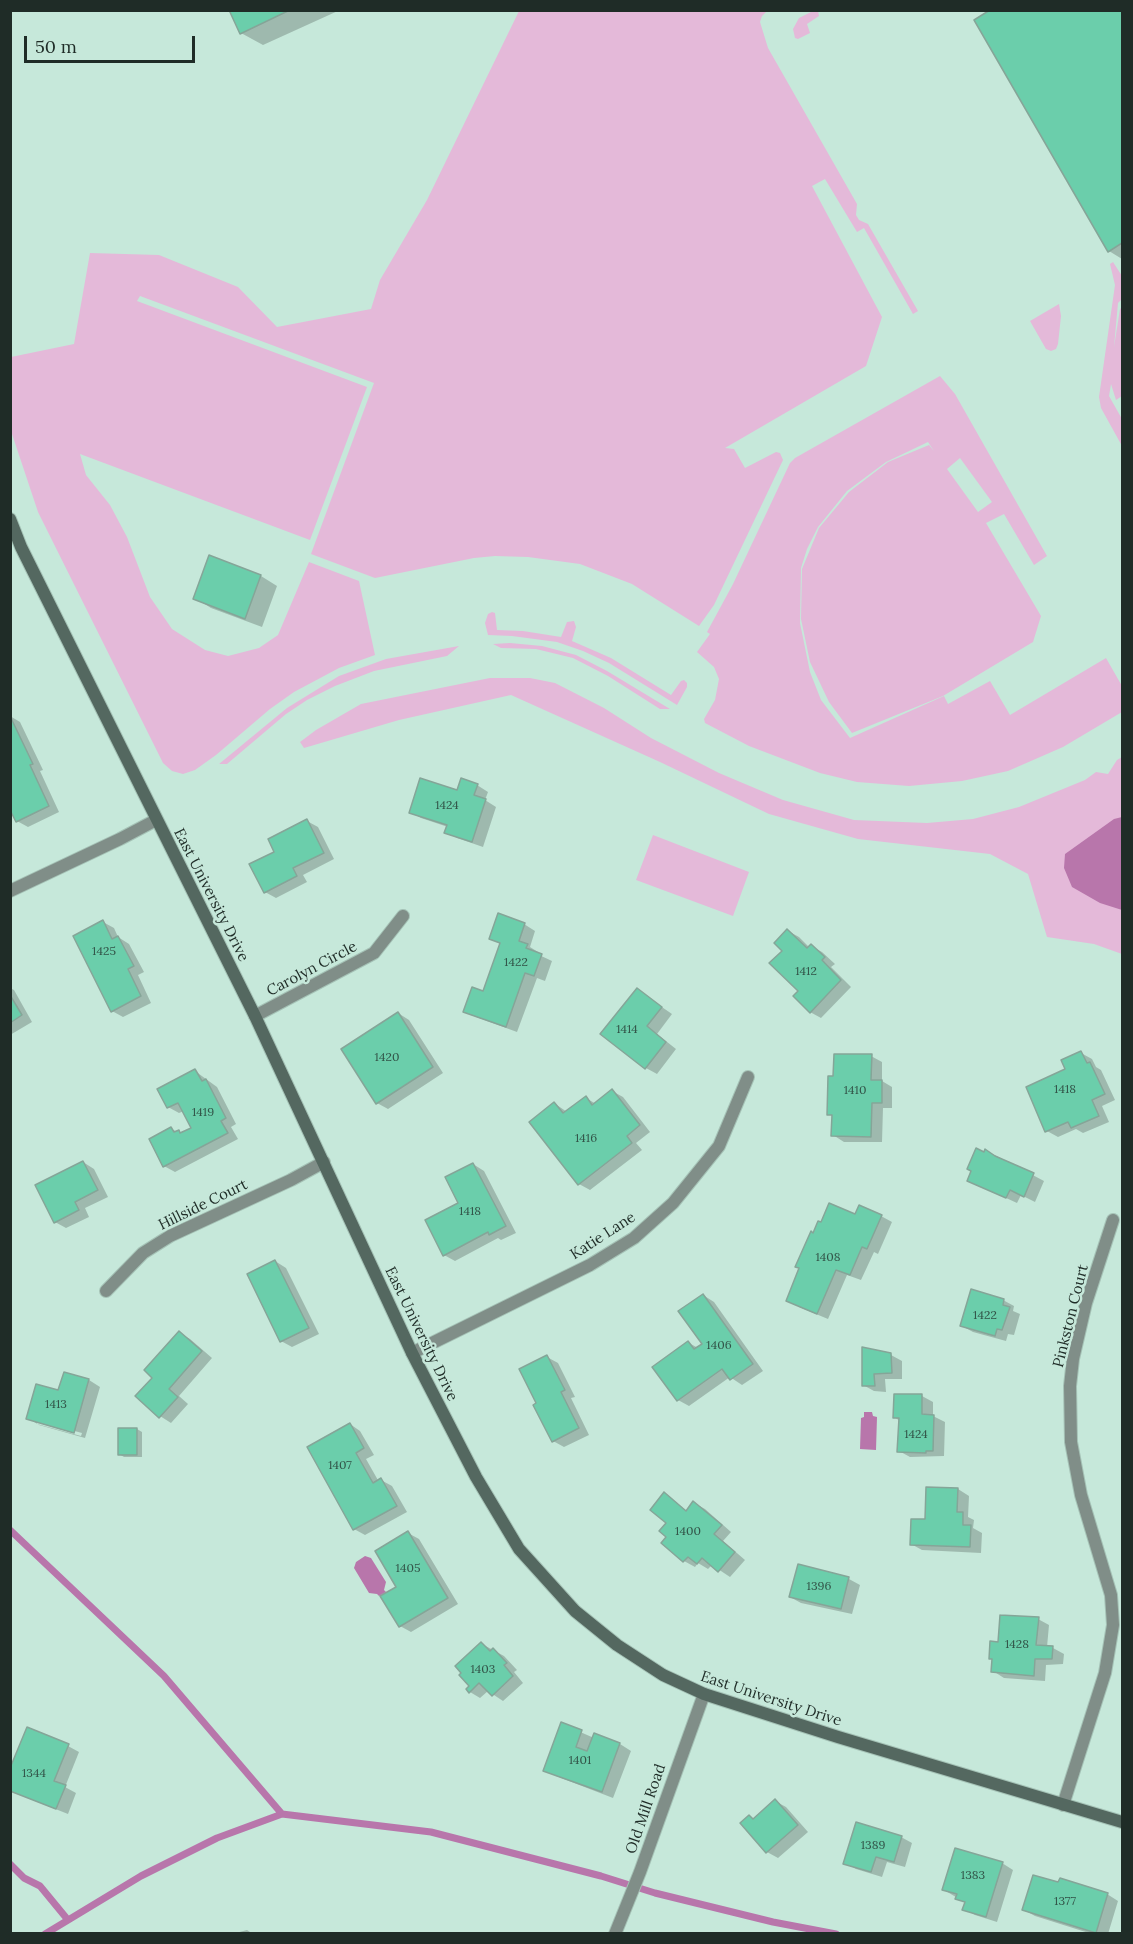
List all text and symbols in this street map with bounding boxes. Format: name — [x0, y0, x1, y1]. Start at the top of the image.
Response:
scale bar — [27, 24, 198, 62]
text: 50 m — [35, 35, 77, 58]
house number: 1424 — [435, 799, 459, 813]
street label: East University Drive — [170, 825, 252, 965]
street label: Carolyn Circle — [264, 938, 360, 1000]
house number: 1425 — [92, 945, 116, 959]
house number: 1422 — [504, 956, 528, 970]
house number: 1412 — [795, 965, 817, 979]
house number: 1414 — [616, 1023, 638, 1037]
house number: 1420 — [375, 1051, 399, 1065]
house number: 1418 — [1054, 1083, 1076, 1097]
house number: 1410 — [844, 1084, 866, 1098]
house number: 1419 — [192, 1106, 214, 1120]
house number: 1416 — [575, 1132, 597, 1146]
street label: Hillside Court — [156, 1176, 250, 1234]
house number: 1418 — [459, 1205, 481, 1219]
street label: Katie Lane — [567, 1208, 639, 1264]
house number: 1408 — [815, 1251, 841, 1265]
street label: Pinkston Court — [1049, 1263, 1093, 1369]
street label: East University Drive — [381, 1264, 461, 1404]
house number: 1422 — [973, 1309, 997, 1323]
house number: 1406 — [706, 1339, 732, 1353]
house number: 1413 — [45, 1398, 67, 1412]
house number: 1424 — [904, 1428, 928, 1442]
house number: 1407 — [328, 1459, 352, 1473]
house number: 1400 — [675, 1525, 701, 1539]
house number: 1405 — [396, 1562, 420, 1576]
house number: 1396 — [807, 1580, 831, 1594]
house number: 1428 — [1005, 1638, 1029, 1652]
house number: 1403 — [470, 1663, 496, 1677]
street label: East University Drive — [698, 1668, 844, 1730]
house number: 1401 — [569, 1754, 591, 1768]
street label: Old Mill Road — [622, 1762, 670, 1856]
house number: 1344 — [22, 1767, 46, 1781]
house number: 1389 — [861, 1839, 885, 1853]
house number: 1383 — [961, 1869, 985, 1883]
house number: 1377 — [1054, 1895, 1076, 1909]

